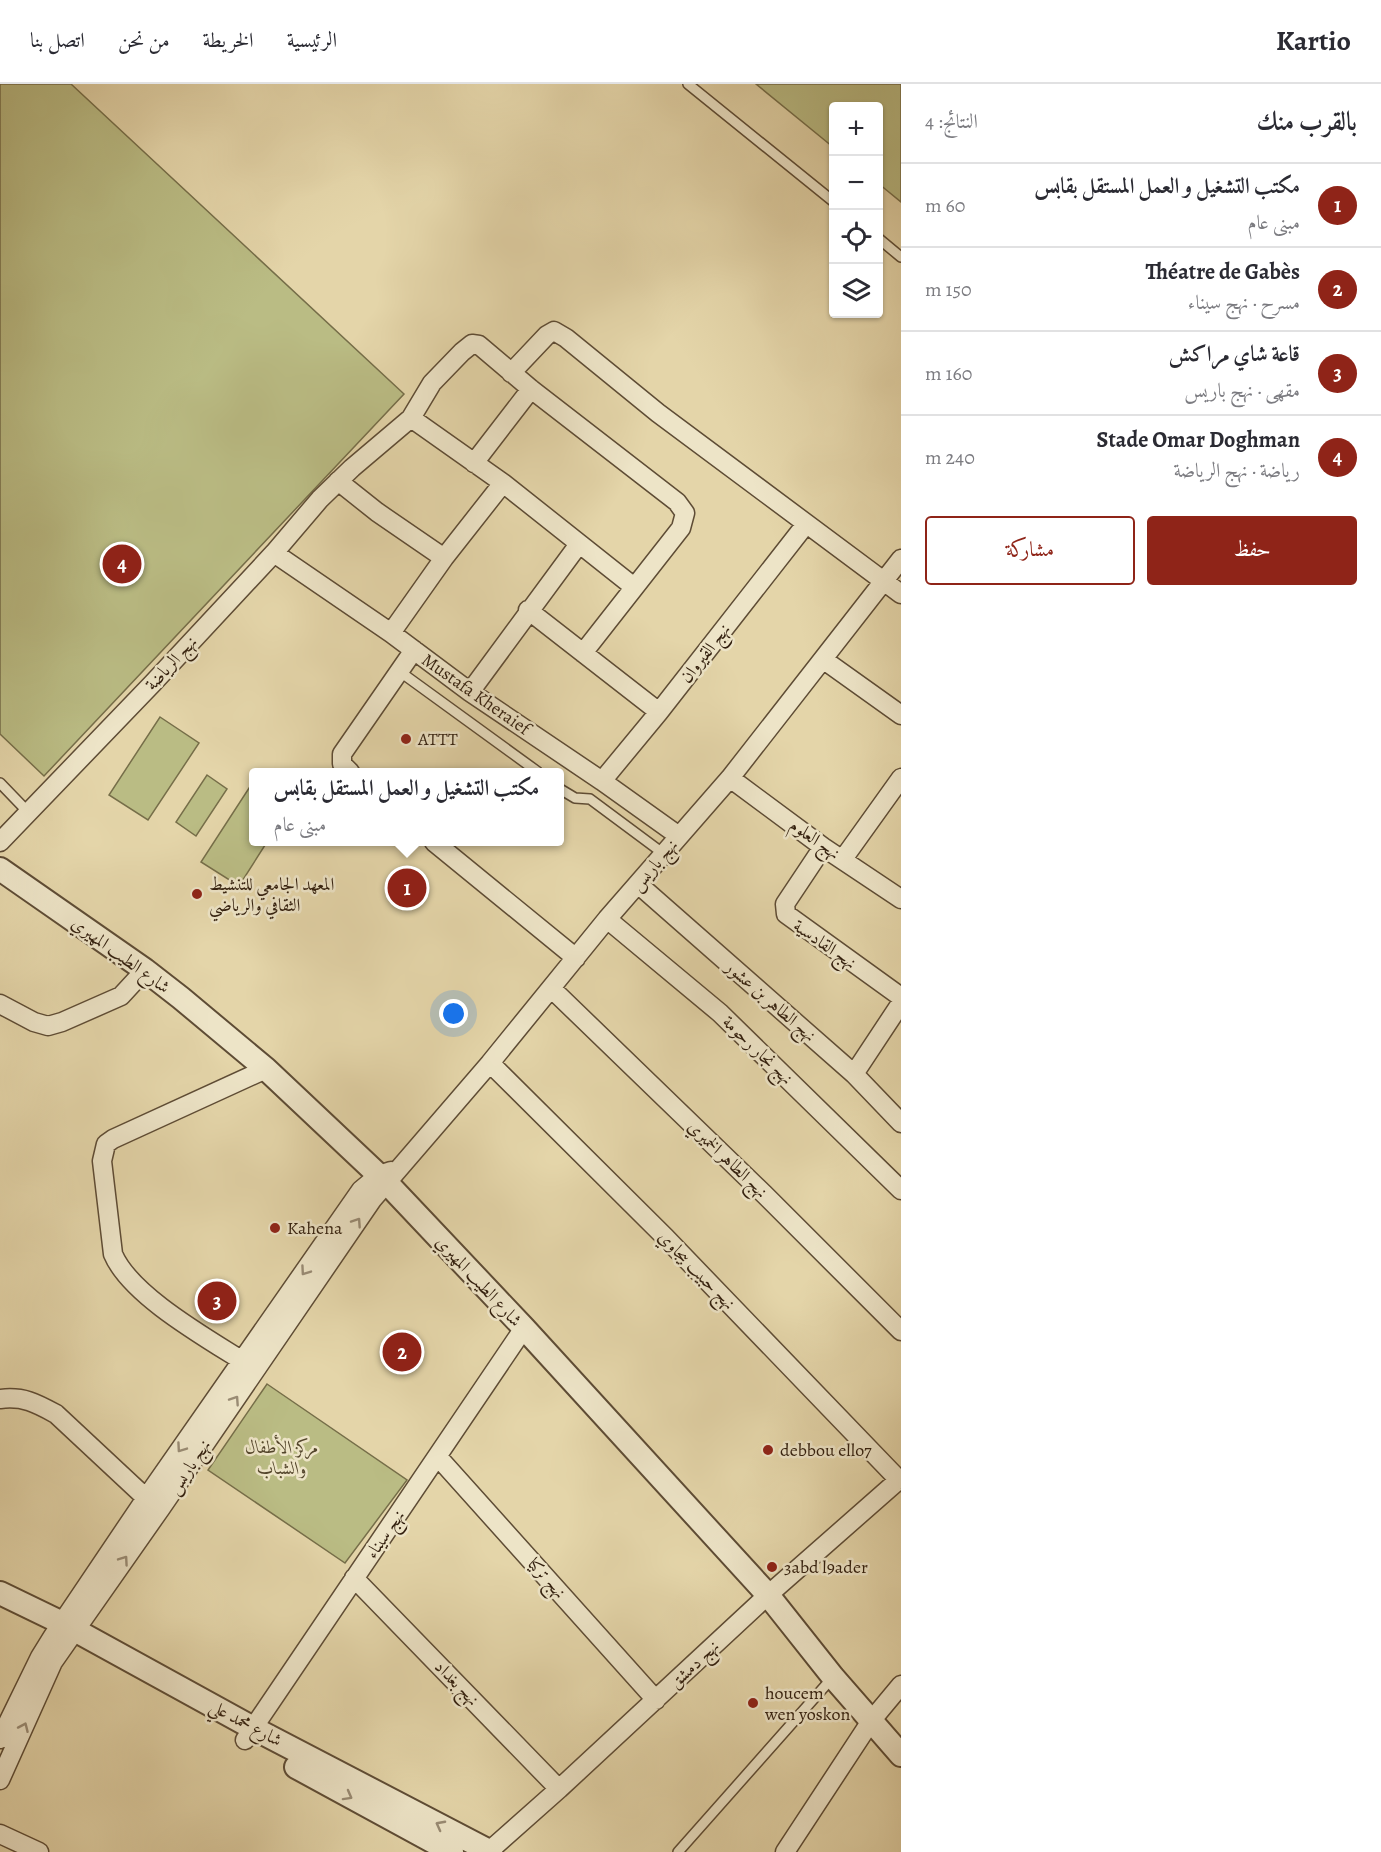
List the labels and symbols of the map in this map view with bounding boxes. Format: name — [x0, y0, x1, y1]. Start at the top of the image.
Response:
pin: 4 — [102, 542, 142, 586]
street label: نهج القيروان — [674, 618, 739, 690]
street label: نهج الرياضة — [139, 630, 205, 698]
street label: Mustafa Kheraief — [417, 648, 537, 742]
place label: ATTT — [417, 727, 458, 751]
marker: ATTT — [399, 732, 413, 746]
street label: نهج العلوم — [783, 813, 845, 868]
street label: نهج باريس — [625, 834, 686, 899]
pin: 1 — [388, 866, 426, 910]
place label: المعهد الجامعي للتنشيط الثقافي والرياضي — [209, 872, 335, 922]
marker: المعهد الجامعي للتنشيط الثقافي والرياضي — [190, 887, 204, 901]
street label: شارع الطيب المهيري — [65, 911, 175, 1001]
street label: نهج القادسية — [786, 913, 861, 978]
street label: نهج الطاهر بن عشور — [716, 954, 821, 1050]
your location — [439, 999, 468, 1028]
street label: نهج نجار رحومة — [714, 1010, 799, 1093]
street label: نهج الطاهر الخميري — [680, 1115, 773, 1206]
place label: Kahena — [287, 1216, 343, 1240]
one-way arrow — [350, 1217, 361, 1228]
marker: Kahena — [268, 1221, 282, 1235]
street label: نهج حبيب بيجاوي — [650, 1225, 741, 1318]
street label: شارع الطيب المهيري — [428, 1230, 528, 1334]
one-way arrow — [301, 1264, 312, 1275]
pin: 3 — [198, 1278, 236, 1324]
pin: 2 — [382, 1330, 422, 1374]
one-way arrow — [228, 1396, 239, 1407]
park label: مركز الأطفال والشباب — [245, 1434, 319, 1480]
street label: نهج باريس — [162, 1435, 220, 1502]
place label: debbou ello7 — [780, 1438, 872, 1462]
one-way arrow — [177, 1441, 188, 1452]
marker: debbou ello7 — [761, 1443, 775, 1457]
street label: نهج سيناء — [360, 1505, 414, 1566]
street label: نهج تركيا — [519, 1552, 572, 1606]
place label: 3abd l9ader — [784, 1555, 868, 1579]
one-way arrow — [117, 1556, 128, 1567]
marker: 3abd l9ader — [765, 1560, 779, 1574]
street label: نهج دمشق — [664, 1634, 727, 1696]
street label: نهج بغداد — [426, 1655, 485, 1714]
place label: houcem wen yoskon — [764, 1681, 850, 1726]
street label: شارع محمد علي — [203, 1694, 286, 1757]
marker: houcem wen yoskon — [746, 1696, 760, 1710]
one-way arrow — [17, 1722, 29, 1733]
one-way arrow — [342, 1789, 353, 1800]
one-way arrow — [435, 1821, 446, 1832]

